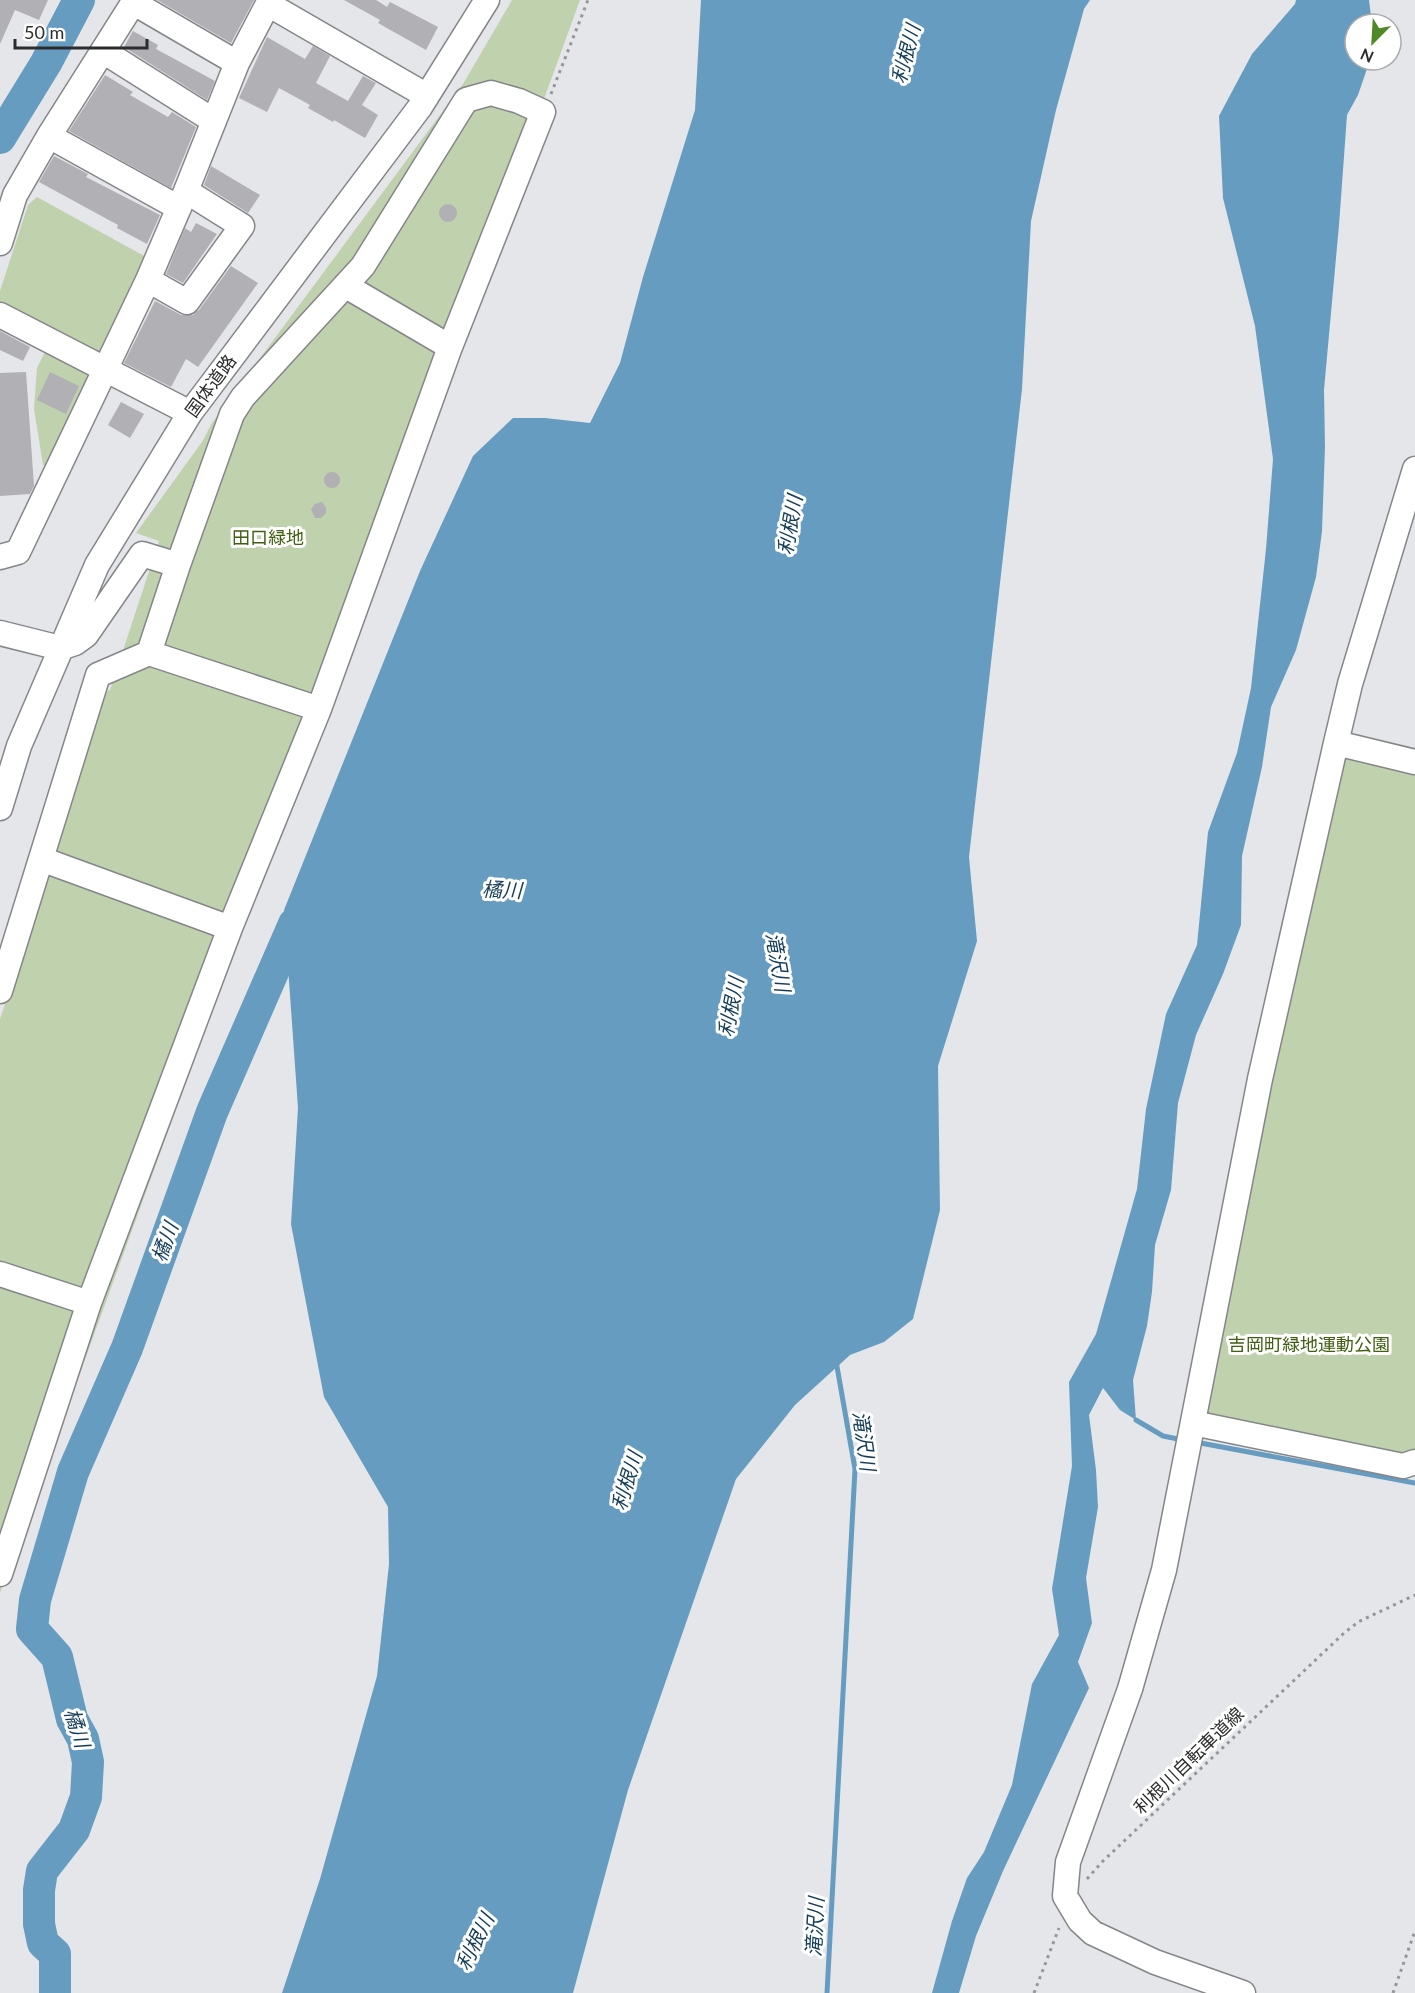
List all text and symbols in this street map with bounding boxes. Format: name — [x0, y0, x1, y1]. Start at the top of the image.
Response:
scale bar — [15, 12, 147, 50]
north arrow — [1343, 12, 1403, 72]
water label: 利根川 — [886, 20, 925, 86]
text: 50 m — [24, 21, 64, 43]
text: N — [1357, 45, 1376, 67]
street label: 国体道路 — [180, 350, 240, 421]
water label: 利根川 — [772, 491, 806, 556]
park label: 田口緑地 — [232, 526, 304, 548]
water label: 橘川 — [482, 876, 524, 902]
water label: 滝沢川 — [762, 930, 796, 995]
water label: 利根川 — [713, 973, 748, 1039]
water label: 橘川 — [146, 1217, 183, 1265]
park label: 吉岡町緑地運動公園 — [1228, 1333, 1390, 1355]
water label: 滝沢川 — [849, 1409, 881, 1474]
water label: 利根川 — [606, 1447, 647, 1513]
street label: 利根川自転車道線 — [1129, 1702, 1248, 1818]
water label: 橘川 — [60, 1705, 96, 1752]
water label: 滝沢川 — [800, 1894, 828, 1958]
water label: 利根川 — [450, 1908, 499, 1974]

